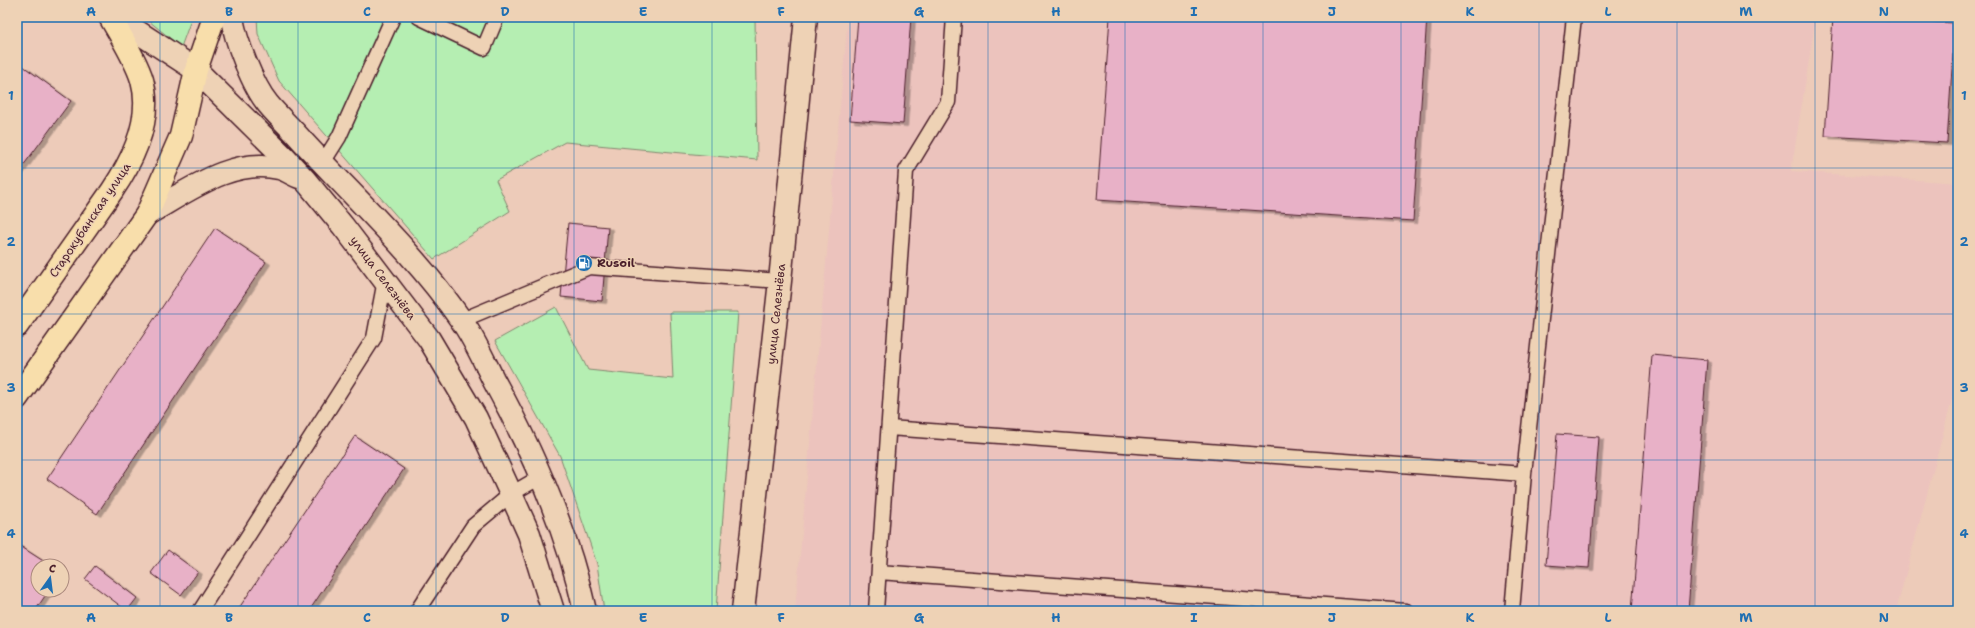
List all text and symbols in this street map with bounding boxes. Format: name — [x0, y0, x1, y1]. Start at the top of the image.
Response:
text: A — [86, 3, 96, 20]
text: B — [225, 3, 233, 20]
text: C — [363, 3, 371, 20]
text: D — [500, 3, 510, 20]
text: E — [639, 3, 648, 20]
text: F — [777, 3, 785, 20]
text: G — [914, 3, 925, 20]
text: H — [1051, 3, 1061, 20]
text: I — [1190, 3, 1198, 20]
text: J — [1328, 3, 1336, 20]
text: K — [1466, 3, 1475, 20]
text: L — [1604, 3, 1612, 20]
text: M — [1739, 3, 1753, 20]
text: N — [1879, 3, 1889, 20]
text: 1 — [8, 87, 14, 104]
text: 1 — [1961, 87, 1967, 104]
street label: Старокубанская улица — [46, 159, 135, 280]
text: 2 — [6, 233, 16, 250]
street label: улица Селезнёва — [346, 233, 420, 324]
text: 2 — [1959, 233, 1969, 250]
fuel station icon: Rusoil — [574, 253, 594, 273]
place label: Rusoil — [597, 255, 635, 271]
street label: улица Селезнёва — [763, 262, 789, 365]
text: 3 — [6, 379, 16, 396]
text: 3 — [1959, 379, 1969, 396]
text: 4 — [6, 525, 16, 542]
text: 4 — [1959, 525, 1969, 542]
north arrow — [30, 558, 70, 598]
text: С — [47, 561, 58, 577]
text: A — [86, 609, 96, 626]
text: B — [225, 609, 233, 626]
text: C — [363, 609, 371, 626]
text: D — [500, 609, 510, 626]
text: E — [639, 609, 648, 626]
text: F — [777, 609, 785, 626]
text: G — [914, 609, 925, 626]
text: H — [1051, 609, 1061, 626]
text: I — [1190, 609, 1198, 626]
text: J — [1328, 609, 1336, 626]
text: K — [1466, 609, 1475, 626]
text: L — [1604, 609, 1612, 626]
text: M — [1739, 609, 1753, 626]
text: N — [1879, 609, 1889, 626]

